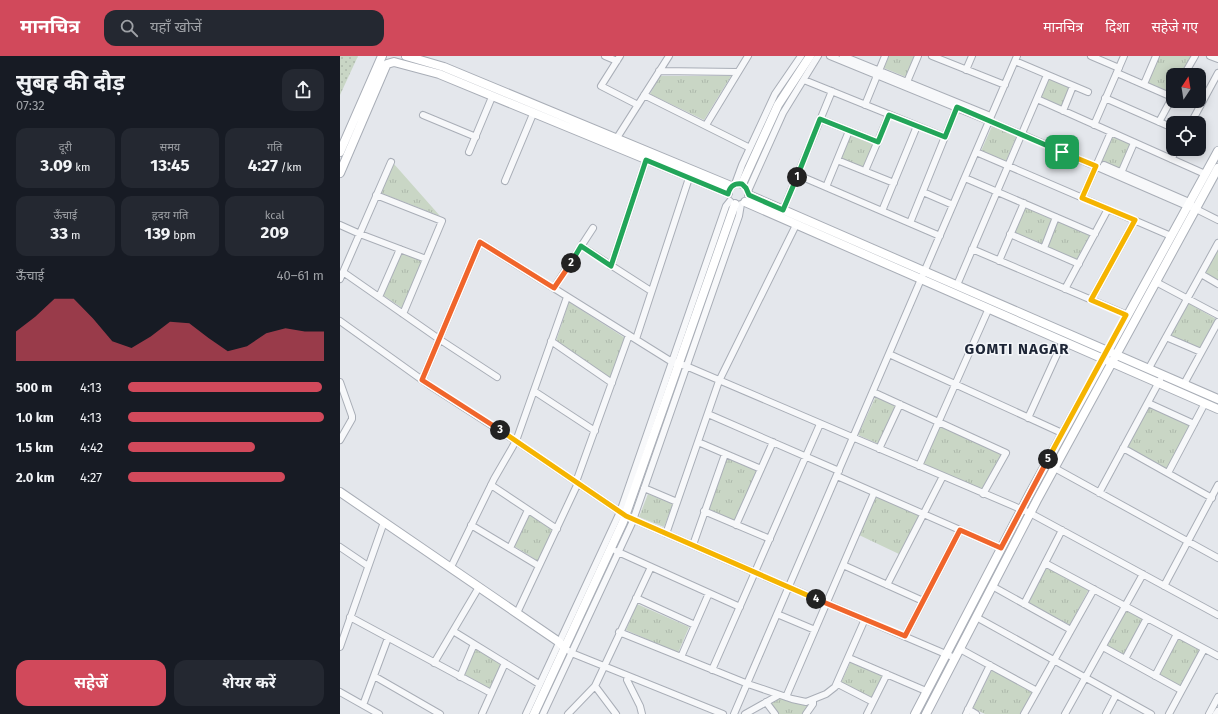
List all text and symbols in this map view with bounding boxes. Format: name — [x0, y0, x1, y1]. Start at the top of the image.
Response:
search box — [104, 10, 384, 46]
text: मानचित्र — [20, 15, 80, 38]
icon: search — [118, 17, 140, 39]
text: यहाँ खोजें — [150, 18, 202, 36]
text: मानचित्र — [1043, 19, 1083, 36]
text: दिशा — [1105, 19, 1129, 36]
text: सहेजे गए — [1151, 19, 1198, 36]
north arrow — [1166, 68, 1206, 108]
map controls — [1166, 68, 1206, 156]
text: सुबह की दौड़ — [16, 69, 125, 96]
button: share — [282, 69, 324, 111]
text: 07:32 — [16, 98, 45, 113]
button: locate — [1166, 116, 1206, 156]
pin — [1045, 135, 1079, 169]
text: दूरी — [59, 141, 72, 154]
text: समय — [160, 141, 180, 154]
text: गति — [267, 141, 282, 154]
icon: arrive — [1051, 141, 1073, 163]
text: 3.09 — [40, 155, 72, 176]
text: 13:45 — [150, 155, 190, 176]
text: 4:27 — [248, 155, 278, 176]
text: km — [72, 161, 90, 174]
text: /km — [278, 161, 302, 174]
pin: 1 — [787, 167, 807, 187]
text: 1 — [794, 170, 800, 183]
text: ऊँचाई — [53, 209, 77, 222]
text: हृदय गति — [152, 209, 188, 222]
text: kcal — [265, 209, 285, 222]
text: 209 — [261, 222, 289, 243]
text: 33 — [50, 223, 68, 244]
text: 139 — [144, 223, 170, 244]
text: m — [68, 229, 80, 242]
text: bpm — [170, 229, 196, 242]
pin: 2 — [561, 253, 581, 273]
text: 2 — [568, 256, 574, 269]
text: ऊँचाई — [16, 268, 44, 283]
text: 40–61 m — [277, 268, 324, 283]
district label: GOMTI NAGAR — [965, 340, 1069, 358]
text: 500 m — [16, 380, 52, 395]
text: 4:13 — [80, 380, 102, 395]
text: 1.0 km — [16, 410, 54, 425]
text: 4:13 — [80, 410, 102, 425]
pin: 3 — [490, 420, 510, 440]
text: 3 — [497, 423, 503, 436]
text: 1.5 km — [16, 440, 54, 455]
text: 4:42 — [80, 440, 103, 455]
pin: 5 — [1038, 449, 1058, 469]
text: 5 — [1045, 452, 1051, 465]
text: 2.0 km — [16, 470, 55, 485]
text: 4:27 — [80, 470, 102, 485]
pin: 4 — [806, 589, 826, 609]
text: 4 — [813, 592, 819, 605]
button: सहेजें — [16, 660, 166, 706]
button: शेयर करें — [174, 660, 324, 706]

